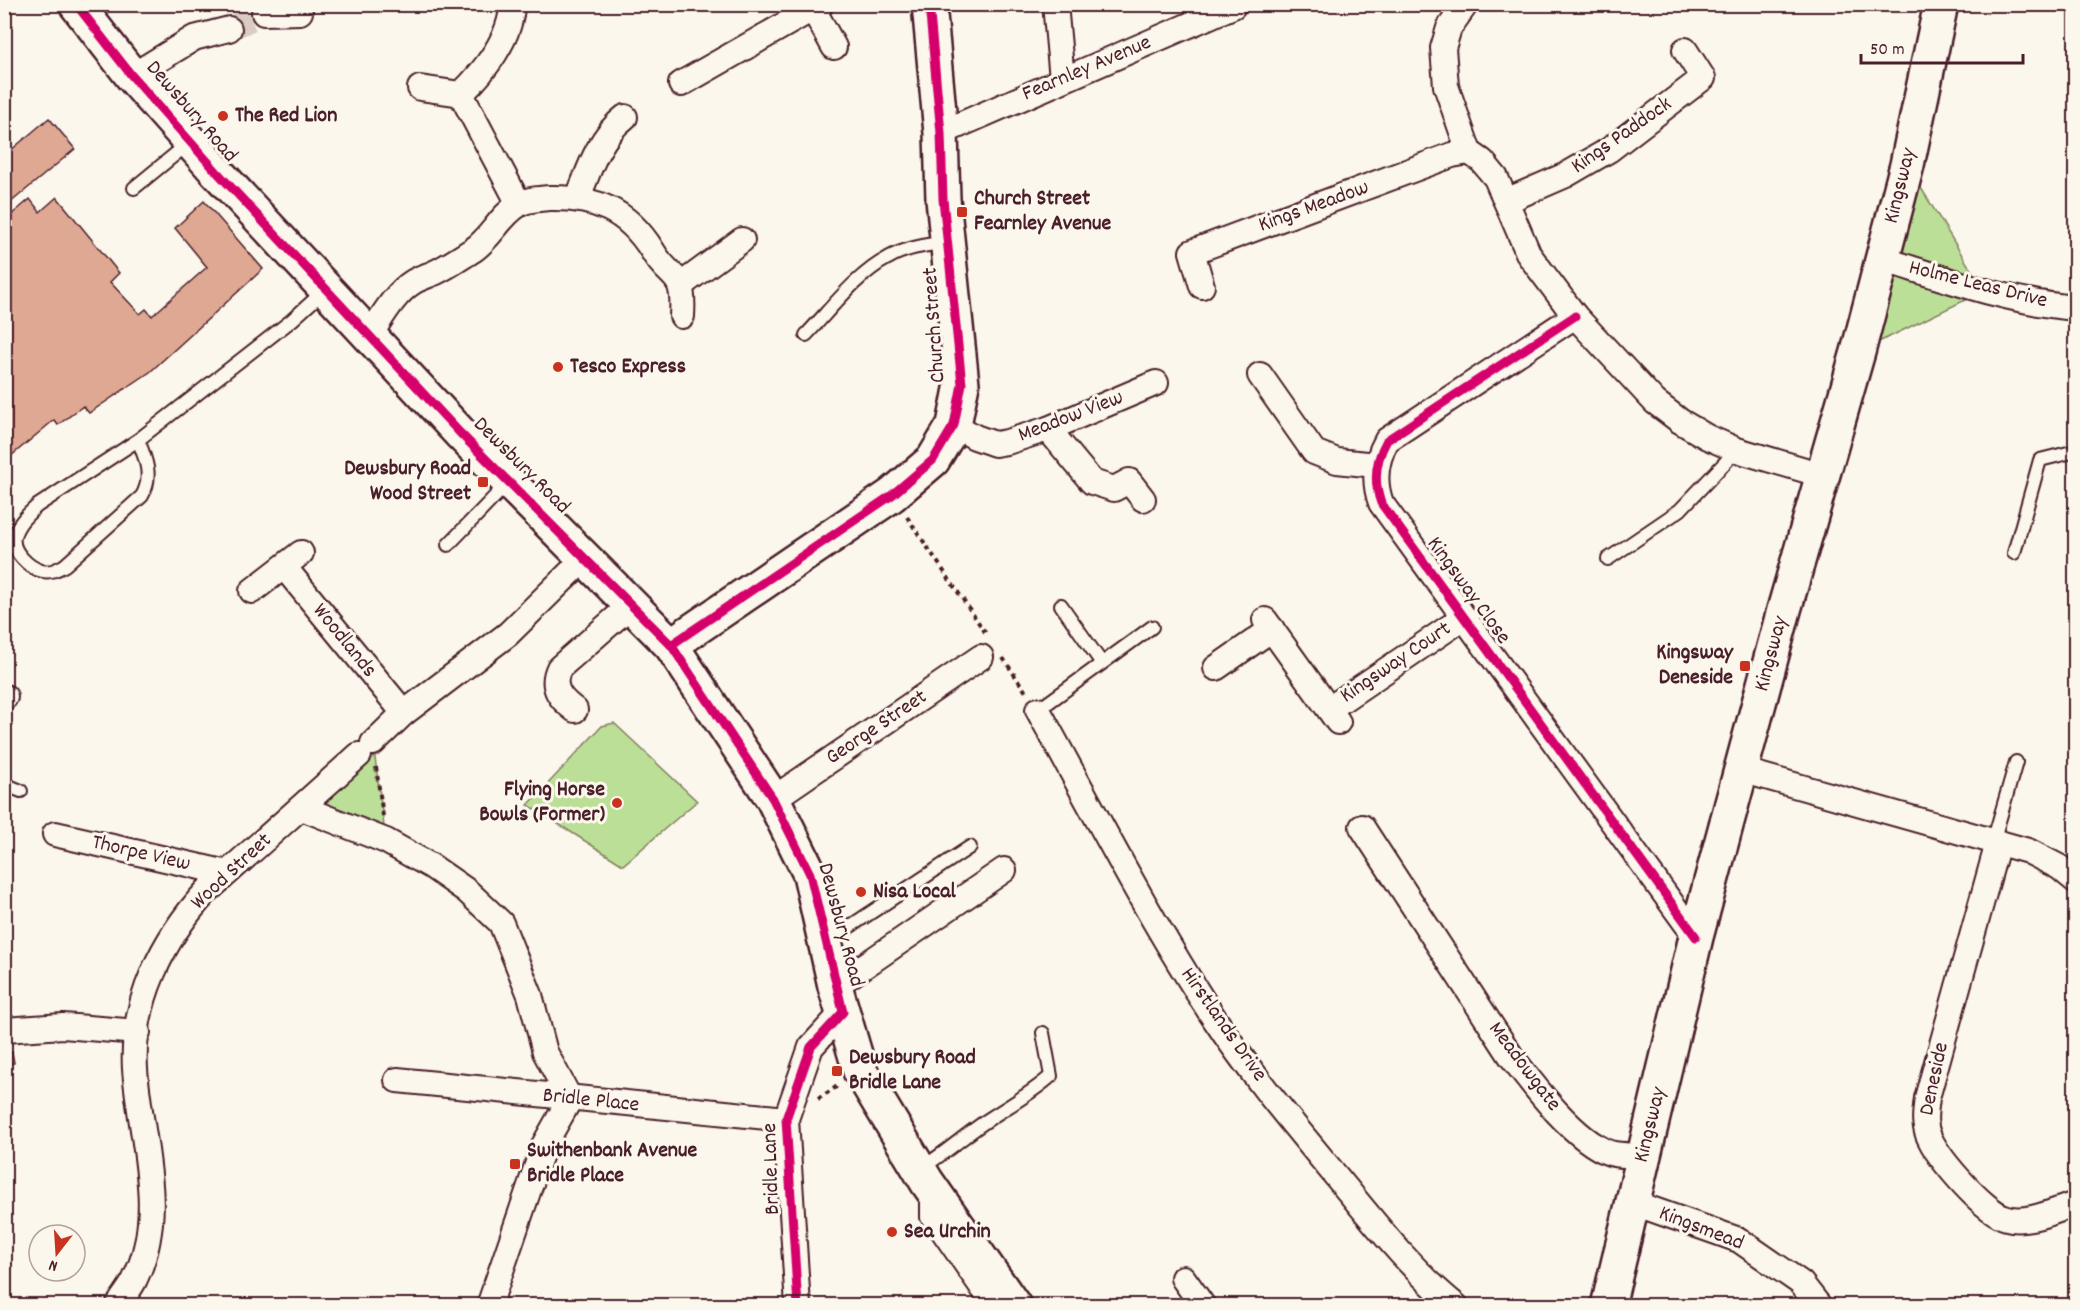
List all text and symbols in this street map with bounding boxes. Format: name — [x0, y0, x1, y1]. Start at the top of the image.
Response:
scale bar — [1861, 27, 2023, 65]
street label: Fearnley Avenue — [1018, 28, 1156, 110]
text: 50 m — [1870, 38, 1905, 63]
street label: Dewsbury Road — [138, 54, 244, 170]
street label: Kings Paddock — [1565, 90, 1679, 182]
place label: The Red Lion — [235, 101, 337, 132]
marker: The Red Lion — [216, 109, 230, 123]
street label: Kingsway — [1877, 144, 1926, 227]
street label: Kings Meadow — [1254, 173, 1374, 241]
place label: Church Street Fearnley Avenue — [974, 184, 1112, 240]
marker: Church Street Fearnley Avenue — [955, 205, 969, 219]
street label: Holme Leas Drive — [1905, 253, 2051, 317]
street label: Church Street — [915, 266, 955, 384]
place label: Tesco Express — [570, 352, 686, 383]
marker: Tesco Express — [551, 360, 565, 374]
street label: Meadow View — [1014, 383, 1128, 451]
street label: Dewsbury Road — [465, 410, 577, 522]
place label: Dewsbury Road Wood Street — [344, 454, 472, 510]
marker: Dewsbury Road Wood Street — [476, 475, 490, 489]
street label: Kingsway Close — [1418, 531, 1518, 651]
street label: Woodlands — [304, 597, 384, 685]
street label: Kingsway — [1747, 612, 1797, 695]
street label: Kingsway Court — [1334, 614, 1458, 712]
place label: Kingsway Deneside — [1656, 638, 1734, 694]
marker: Kingsway Deneside — [1738, 659, 1752, 673]
street label: George Street — [820, 683, 934, 773]
place label: Flying Horse Bowls (Former) — [479, 775, 605, 831]
marker: Flying Horse Bowls (Former) — [610, 796, 624, 810]
street label: Wood Street — [184, 826, 280, 918]
street label: Thorpe View — [89, 828, 193, 880]
street label: Dewsbury Road — [809, 860, 871, 990]
place label: Nisa Local — [873, 877, 956, 908]
marker: Nisa Local — [854, 885, 868, 899]
street label: Hirstlands Drive — [1172, 961, 1274, 1089]
street label: Meadowgate — [1480, 1016, 1568, 1118]
street label: Deneside — [1912, 1040, 1958, 1118]
place label: Dewsbury Road Bridle Lane — [849, 1043, 976, 1099]
marker: Dewsbury Road Bridle Lane — [830, 1064, 844, 1078]
street label: Bridle Place — [541, 1081, 641, 1121]
street label: Kingsway — [1627, 1083, 1676, 1166]
street label: Bridle Lane — [755, 1122, 789, 1216]
place label: Swithenbank Avenue Bridle Place — [527, 1136, 698, 1192]
marker: Swithenbank Avenue Bridle Place — [508, 1157, 522, 1171]
street label: Kingsmead — [1654, 1199, 1748, 1259]
place label: Sea Urchin — [904, 1217, 991, 1248]
north arrow — [27, 1223, 87, 1283]
marker: Sea Urchin — [885, 1225, 899, 1239]
text: N — [46, 1253, 60, 1277]

